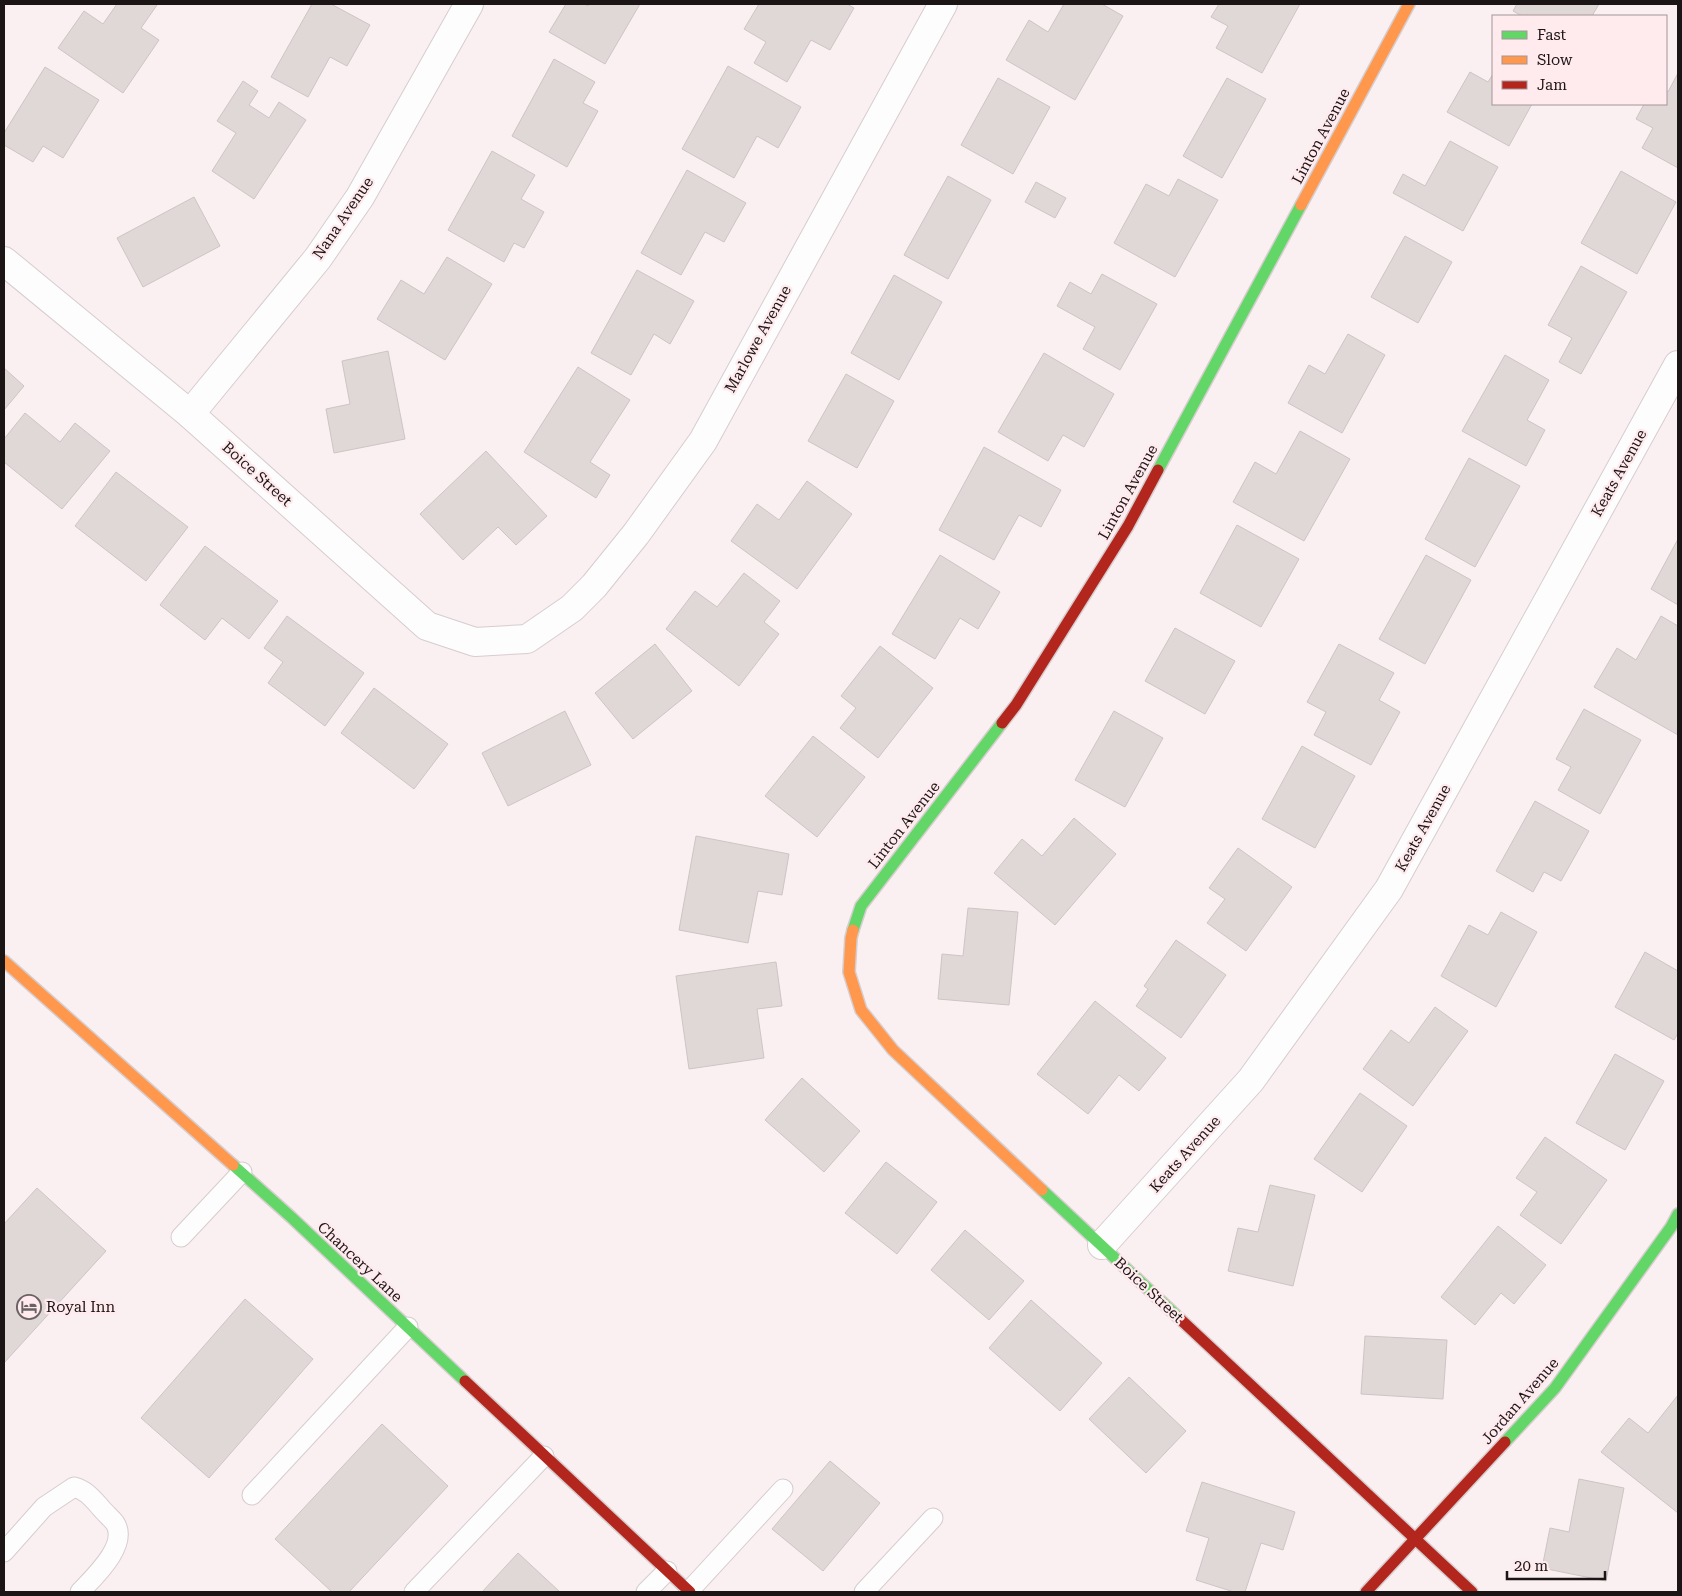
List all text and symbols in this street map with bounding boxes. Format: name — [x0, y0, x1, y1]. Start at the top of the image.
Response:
legend — [1492, 15, 1667, 105]
text: Fast — [1537, 26, 1567, 44]
text: Slow — [1537, 51, 1573, 69]
text: Jam — [1537, 76, 1567, 94]
street label: Linton Avenue — [1288, 85, 1354, 187]
street label: Nana Avenue — [309, 173, 377, 263]
street label: Marlowe Avenue — [721, 282, 795, 396]
street label: Keats Avenue — [1588, 426, 1650, 520]
street label: Boice Street — [218, 438, 296, 510]
street label: Linton Avenue — [1095, 441, 1161, 543]
street label: Linton Avenue — [864, 778, 944, 872]
street label: Keats Avenue — [1392, 781, 1454, 875]
street label: Keats Avenue — [1146, 1112, 1224, 1196]
street label: Chancery Lane — [314, 1218, 406, 1306]
street label: Boice Street — [1111, 1254, 1187, 1327]
hotel icon: Royal Inn — [16, 1294, 42, 1320]
place label: Royal Inn — [46, 1298, 116, 1316]
street label: Jordan Avenue — [1478, 1354, 1562, 1448]
scale bar — [1507, 1548, 1604, 1580]
text: 20 m — [1514, 1557, 1549, 1575]

